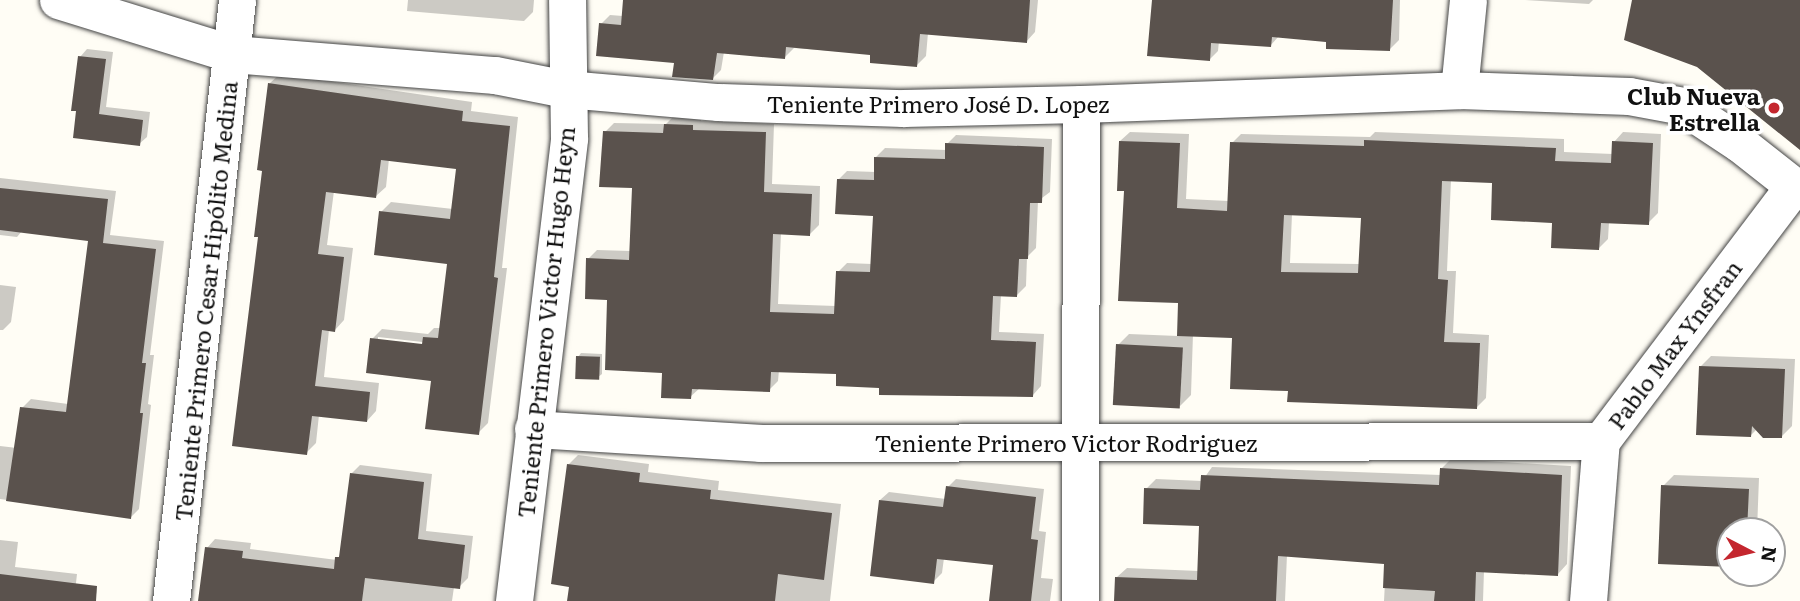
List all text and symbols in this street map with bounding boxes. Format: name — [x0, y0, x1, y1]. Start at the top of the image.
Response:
street label: Teniente Primero Cesar Hipólito Medina — [168, 79, 242, 523]
place label: Club Nueva Estrella — [1627, 81, 1760, 135]
street label: Teniente Primero José D. Lopez — [766, 89, 1110, 117]
marker: Club Nueva Estrella — [1766, 100, 1782, 116]
street label: Teniente Primero Victor Hugo Heyn — [511, 125, 579, 519]
street label: Pablo Max Ynsfran — [1601, 254, 1747, 434]
street label: Teniente Primero Victor Rodriguez — [875, 428, 1257, 456]
north arrow — [1716, 517, 1786, 587]
text: N — [1755, 545, 1785, 564]

